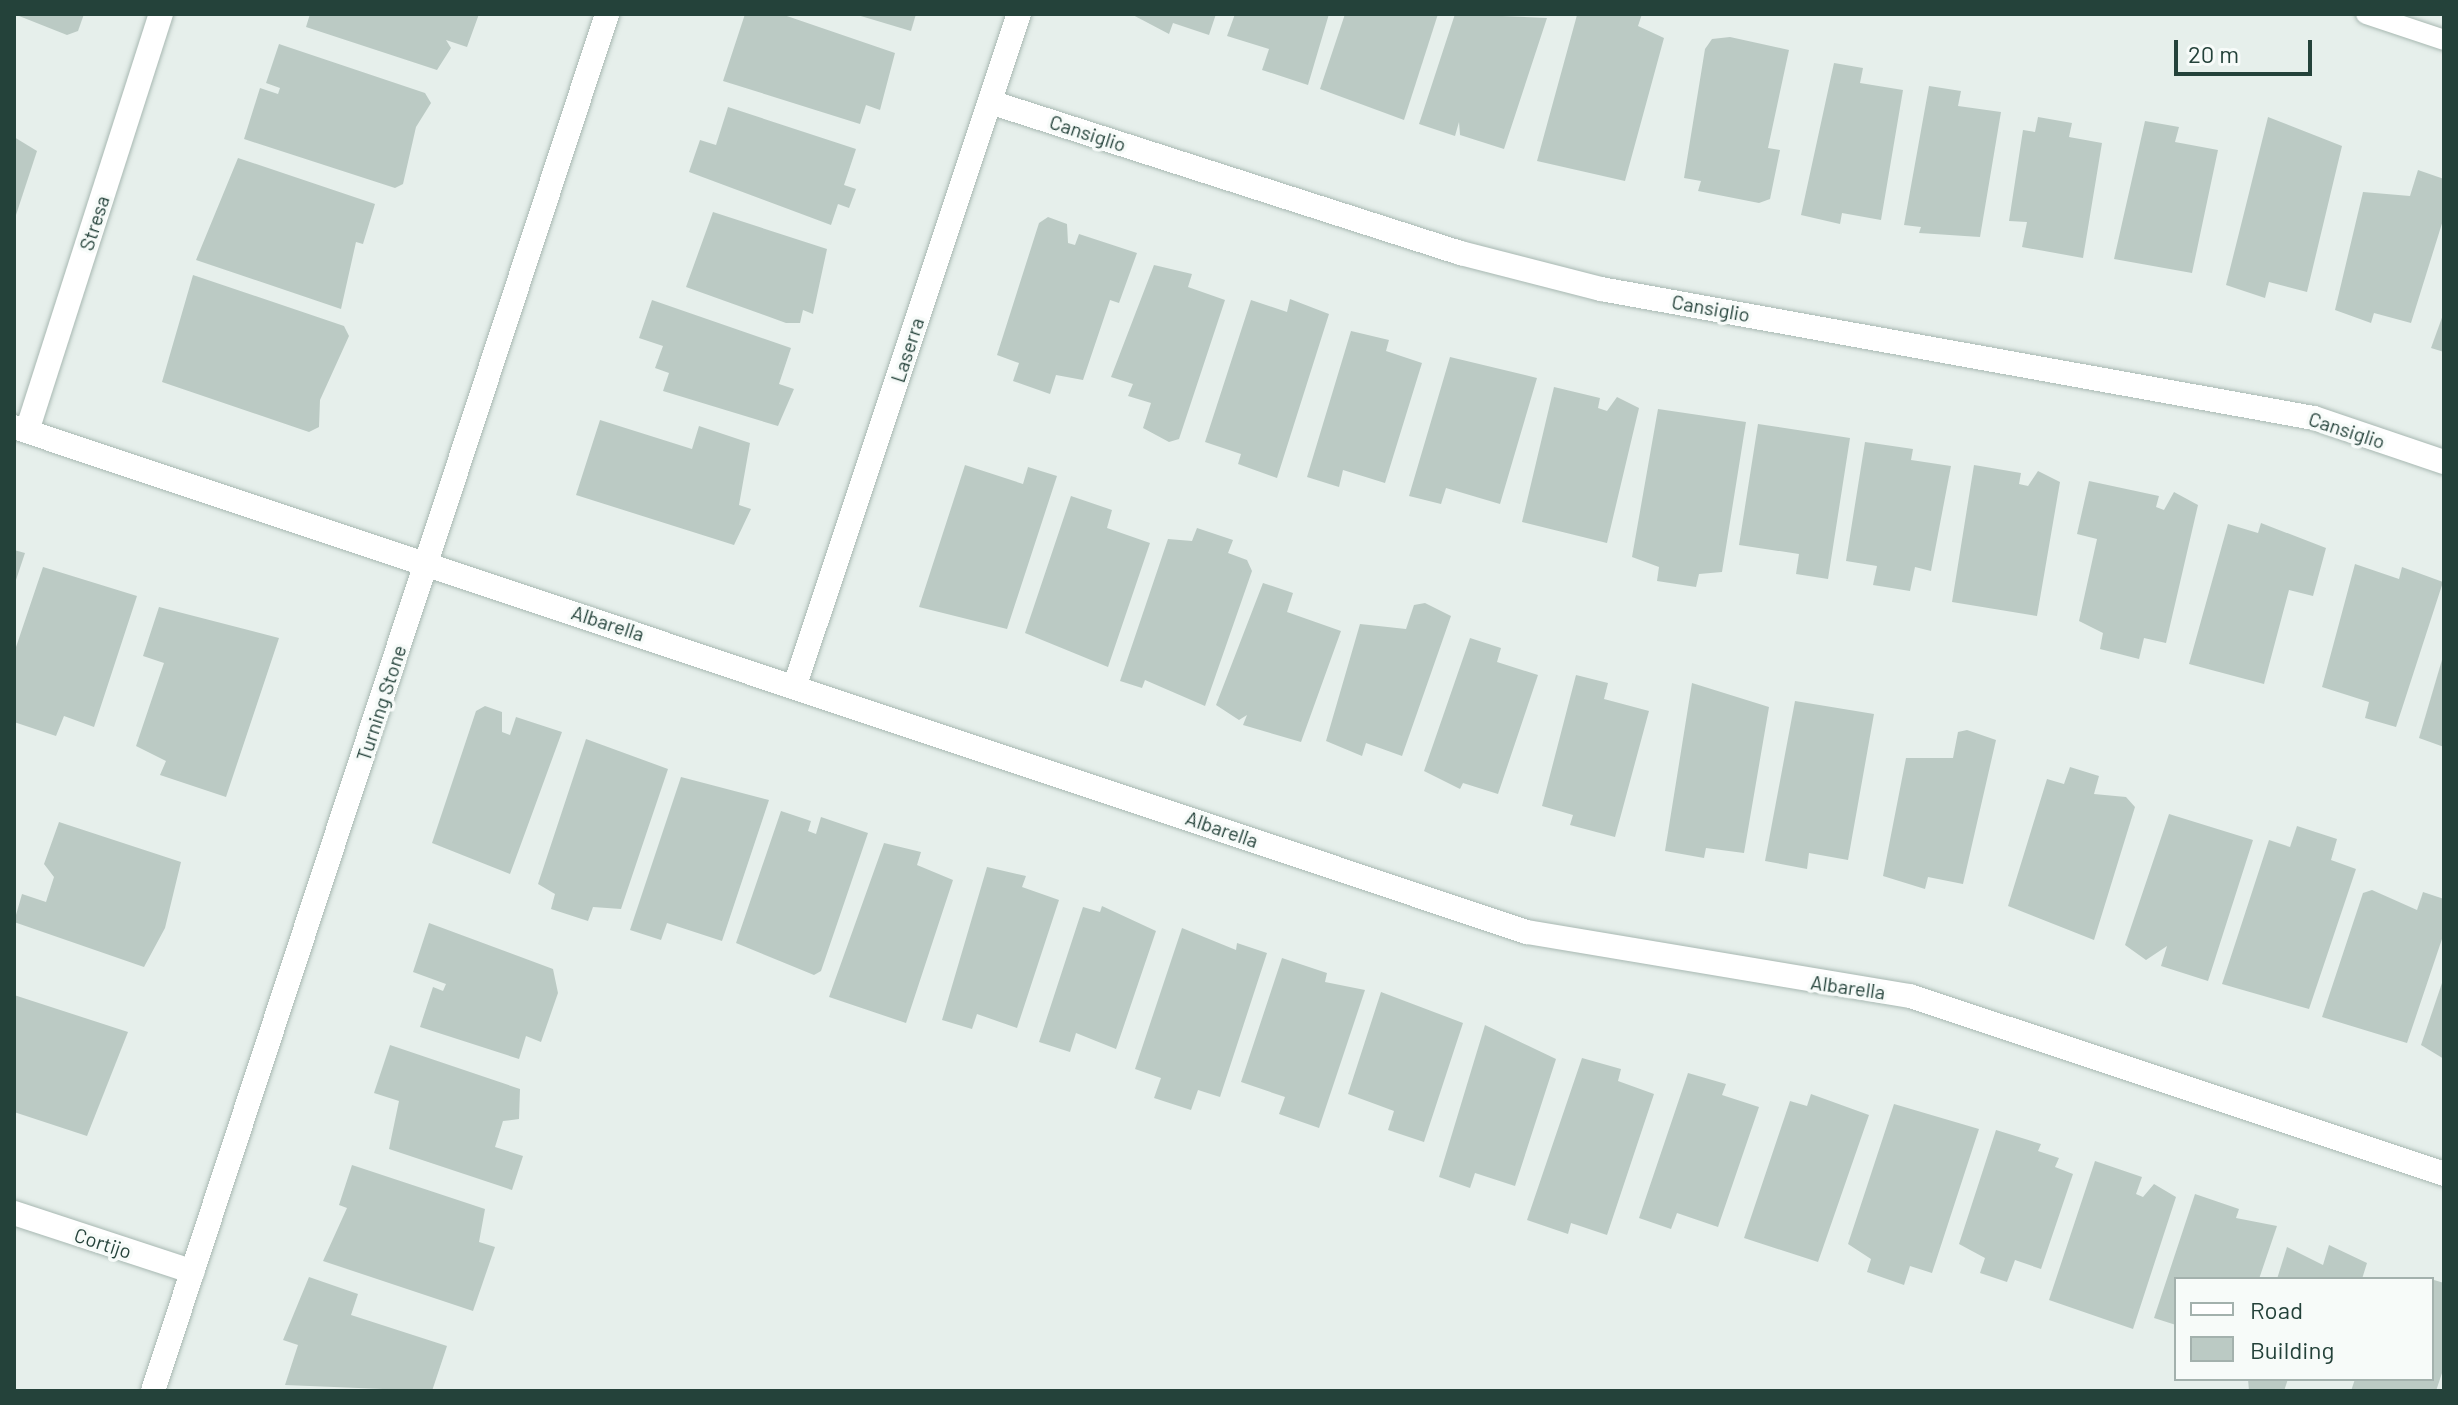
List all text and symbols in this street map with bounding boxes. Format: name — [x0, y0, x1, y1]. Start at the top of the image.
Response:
scale bar — [2178, 24, 2316, 74]
text: 20 m — [2188, 39, 2239, 68]
street label: Cansiglio — [1047, 109, 1129, 157]
street label: Stresa — [74, 192, 114, 254]
street label: Cansiglio — [1670, 289, 1752, 327]
street label: Laserra — [885, 315, 929, 385]
street label: Cansiglio — [2306, 406, 2388, 454]
street label: Albarella — [569, 600, 647, 646]
street label: Turning Stone — [351, 642, 411, 764]
street label: Albarella — [1183, 805, 1261, 853]
street label: Albarella — [1809, 970, 1887, 1004]
street label: Cortijo — [71, 1223, 135, 1263]
legend — [2174, 1277, 2434, 1381]
text: Road — [2250, 1295, 2303, 1324]
text: Building — [2250, 1335, 2334, 1364]

